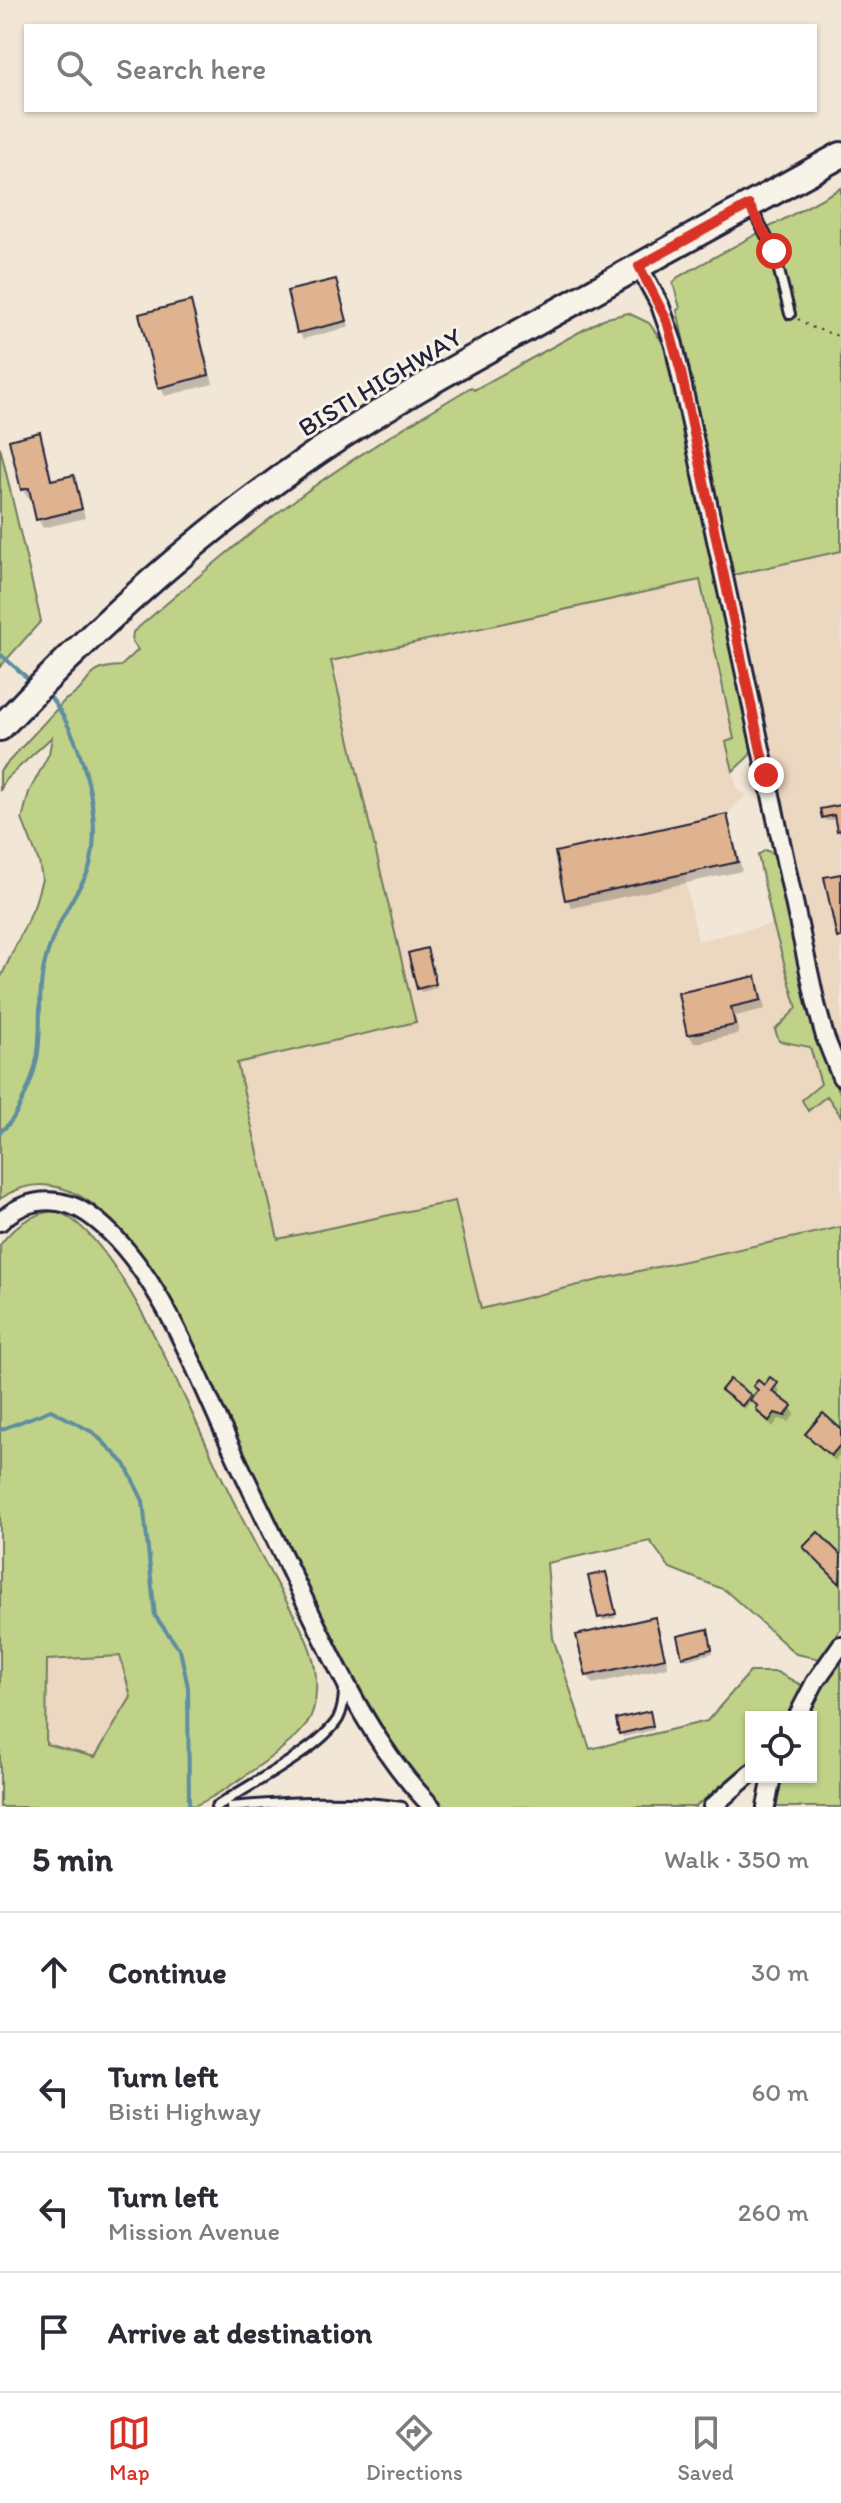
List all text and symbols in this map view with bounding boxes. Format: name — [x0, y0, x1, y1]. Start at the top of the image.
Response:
search box — [24, 24, 817, 112]
icon: search — [52, 46, 96, 90]
text: Search here — [116, 50, 266, 87]
route start — [756, 233, 792, 269]
street label: BISTI HIGHWAY — [292, 320, 468, 443]
route end — [748, 757, 784, 793]
map controls — [745, 1711, 817, 1783]
button: locate — [745, 1711, 817, 1783]
text: 5 min — [32, 1839, 113, 1880]
text: Walk · 350 m — [664, 1843, 809, 1875]
icon: ahead — [32, 1950, 76, 1994]
text: Continue — [108, 1954, 227, 1991]
text: 30 m — [751, 1956, 809, 1988]
text: Turn left — [108, 2058, 219, 2095]
icon: left — [32, 2070, 76, 2114]
text: 60 m — [752, 2076, 809, 2108]
text: Bisti Highway — [108, 2095, 261, 2127]
text: Turn left — [108, 2178, 219, 2215]
icon: left — [32, 2190, 76, 2234]
text: 260 m — [738, 2196, 809, 2228]
text: Mission Avenue — [108, 2215, 280, 2247]
icon: arrive — [32, 2310, 76, 2354]
text: Arrive at destination — [108, 2314, 372, 2351]
tab: Map — [107, 2411, 151, 2486]
tab: Directions — [366, 2411, 463, 2486]
tab: Saved — [677, 2411, 734, 2486]

